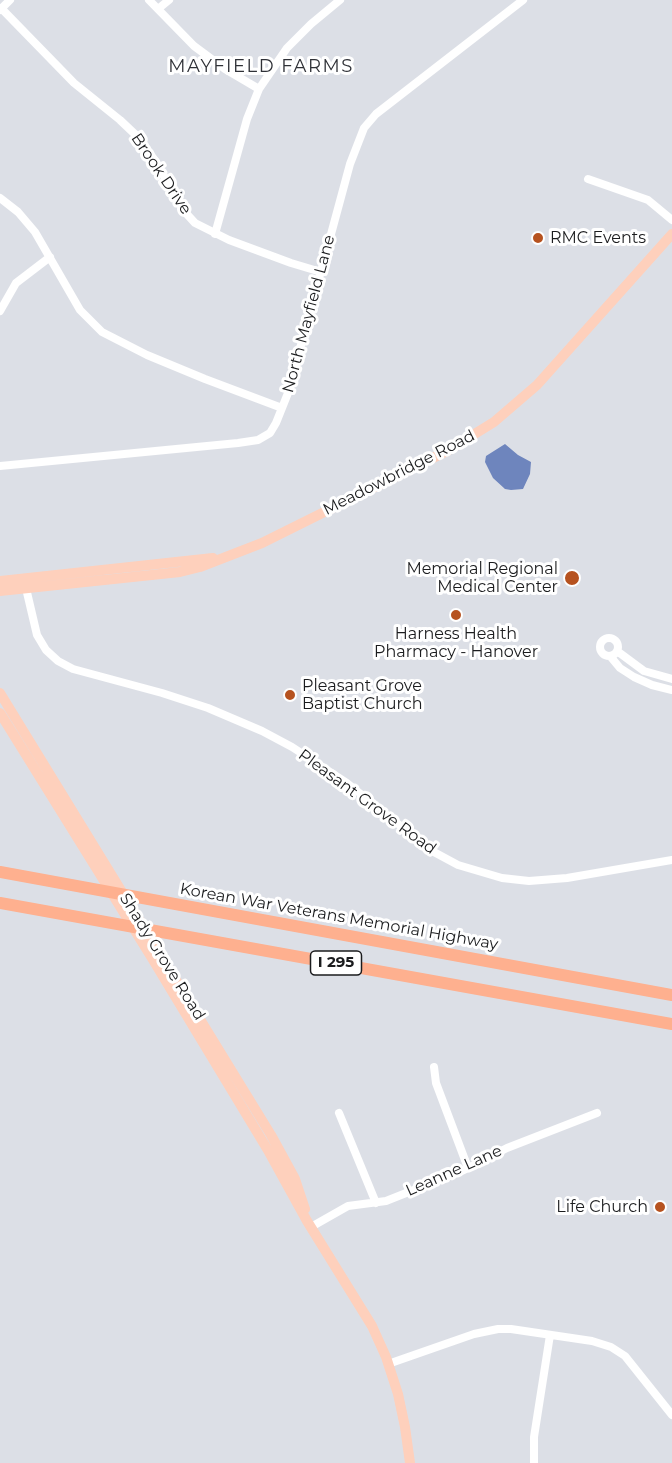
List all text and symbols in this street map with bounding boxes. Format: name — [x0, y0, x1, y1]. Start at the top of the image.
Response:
district label: MAYFIELD FARMS — [168, 56, 354, 78]
street label: Brook Drive — [127, 130, 195, 218]
place label: RMC Events — [550, 228, 646, 248]
marker: RMC Events — [531, 231, 545, 245]
street label: North Mayfield Lane — [279, 233, 339, 395]
street label: Meadowbridge Road — [320, 426, 478, 520]
place label: Memorial Regional Medical Center — [406, 559, 558, 597]
marker: Memorial Regional Medical Center — [563, 569, 581, 587]
marker: Harness Health Pharmacy - Hanover — [449, 608, 463, 622]
place label: Harness Health Pharmacy - Hanover — [374, 624, 538, 662]
place label: Pleasant Grove Baptist Church — [302, 676, 422, 714]
marker: Pleasant Grove Baptist Church — [283, 688, 297, 702]
street label: Pleasant Grove Road — [294, 745, 440, 859]
street label: Korean War Veterans Memorial Highway — [178, 880, 500, 954]
street label: Shady Grove Road — [115, 890, 209, 1024]
road number: I 295 — [310, 951, 362, 975]
street label: Leanne Lane — [403, 1141, 505, 1201]
place label: Life Church — [556, 1197, 648, 1217]
marker: Life Church — [653, 1200, 667, 1214]

